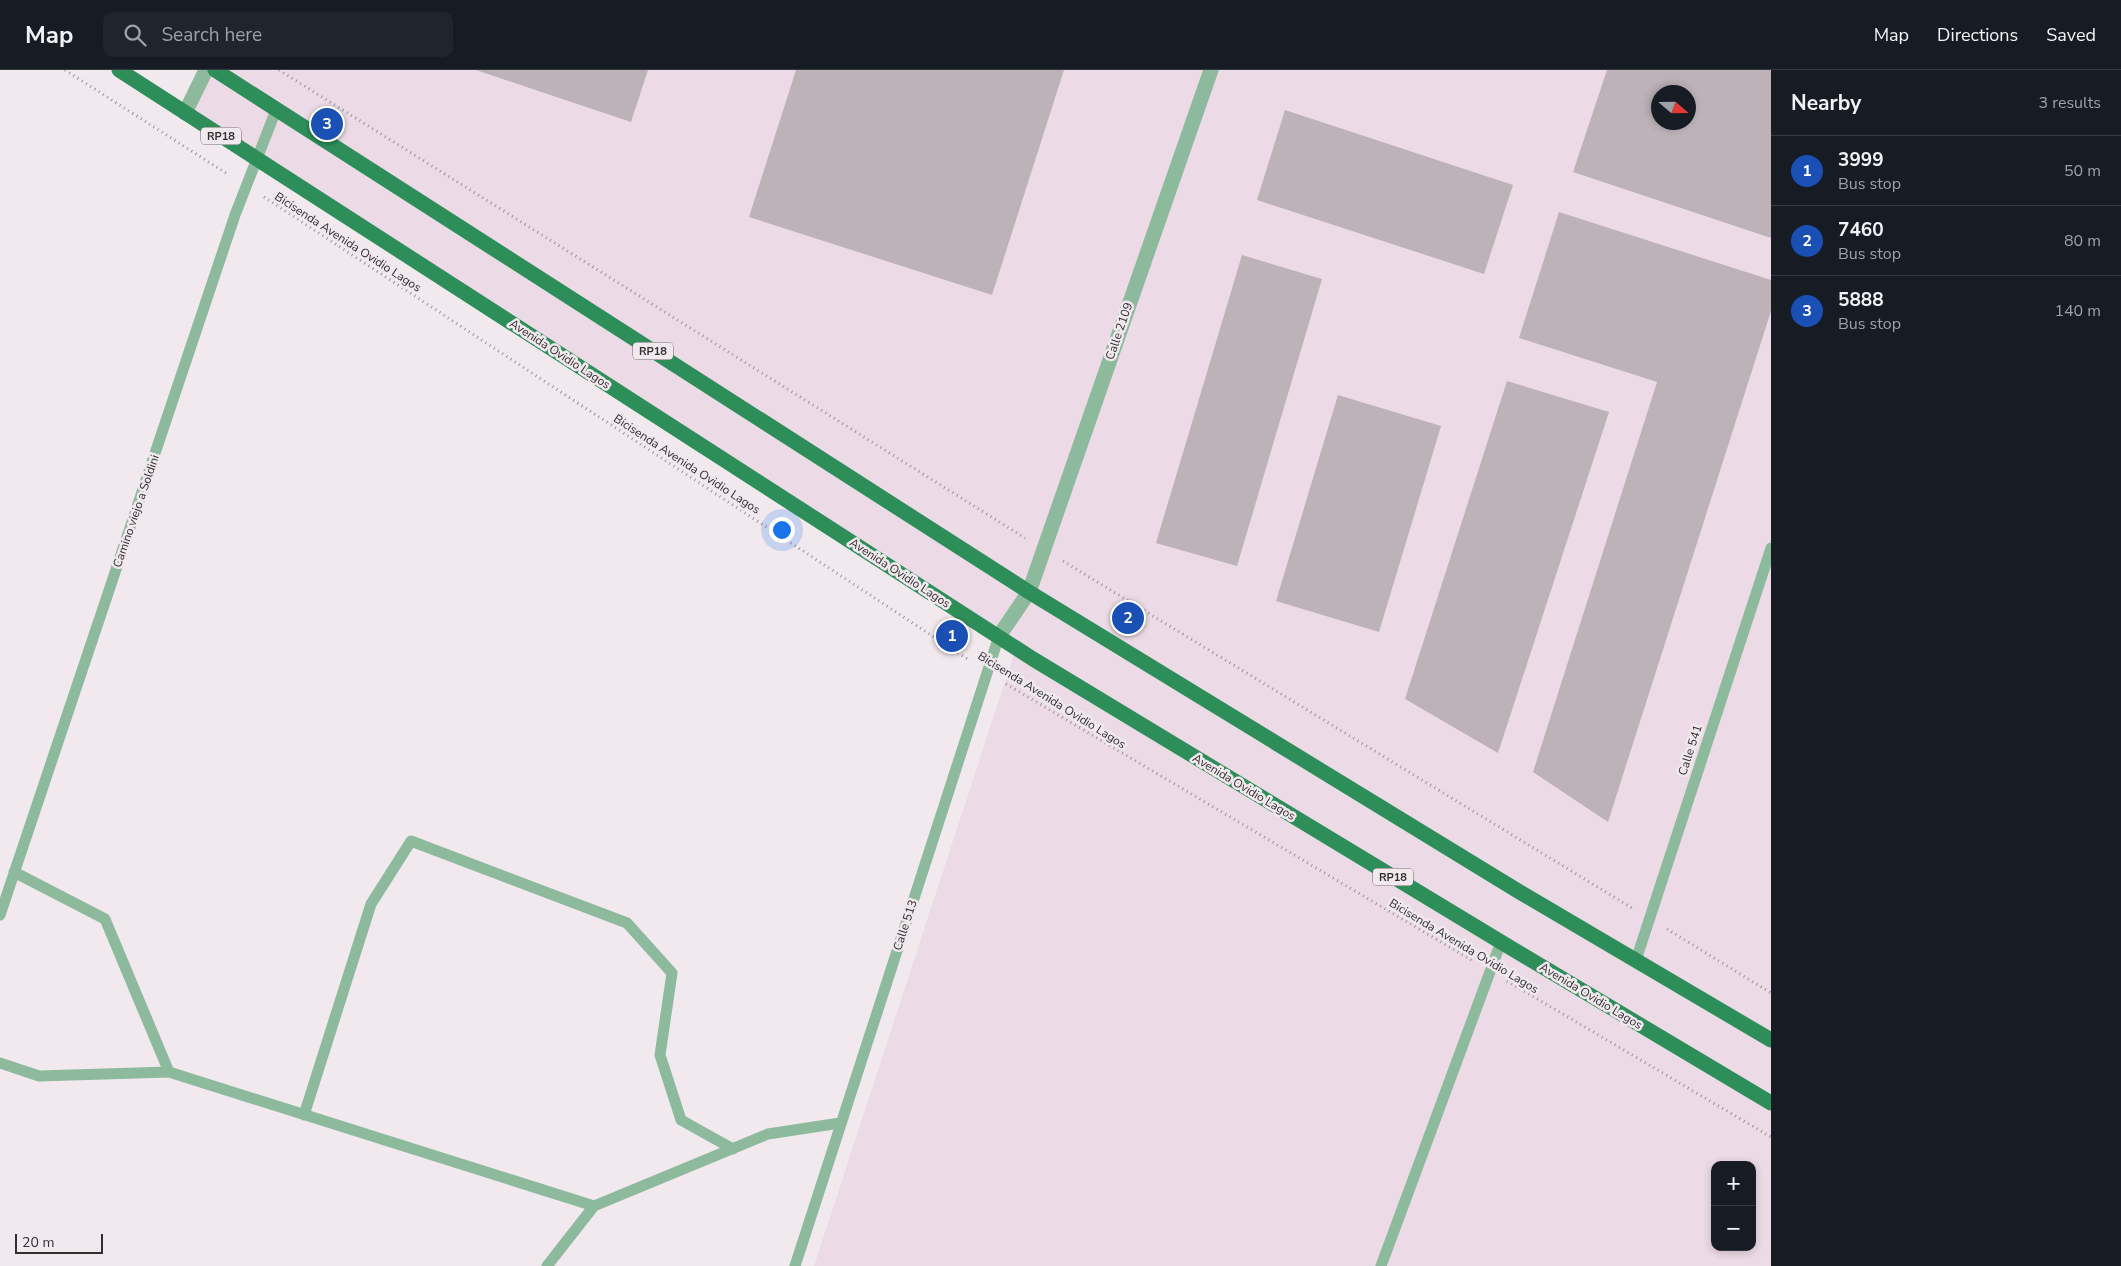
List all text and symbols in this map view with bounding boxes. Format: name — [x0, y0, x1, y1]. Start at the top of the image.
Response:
search box — [103, 12, 453, 57]
text: Map — [25, 19, 73, 51]
icon: search — [121, 21, 149, 49]
text: Search here — [161, 22, 262, 48]
text: Map — [1874, 23, 1909, 47]
text: Directions — [1937, 23, 2018, 47]
text: Saved — [2046, 23, 2096, 47]
north arrow — [1651, 85, 1696, 130]
text: Nearby — [1791, 89, 1861, 117]
text: 3 results — [2039, 92, 2101, 114]
pin: 3 — [311, 105, 343, 143]
road number: RP18 — [201, 128, 241, 144]
text: 3999 — [1838, 147, 1884, 173]
text: 1 — [1802, 160, 1812, 182]
text: 50 m — [2064, 160, 2101, 182]
text: Bus stop — [1838, 173, 1901, 195]
street label: Bicisenda Avenida Ovidio Lagos — [272, 189, 425, 296]
text: 7460 — [1838, 217, 1884, 243]
text: 2 — [1802, 230, 1812, 252]
text: 80 m — [2064, 230, 2101, 252]
text: Bus stop — [1838, 243, 1901, 265]
text: 5888 — [1838, 287, 1884, 313]
street label: Calle 2109 — [1102, 300, 1136, 362]
text: 3 — [1802, 300, 1812, 322]
text: 140 m — [2054, 300, 2101, 322]
text: Bus stop — [1838, 313, 1901, 335]
street label: Avenida Ovidio Lagos — [507, 315, 614, 393]
road number: RP18 — [633, 342, 673, 360]
street label: Bicisenda Avenida Ovidio Lagos — [611, 411, 764, 518]
street label: Camino viejo a Soldini — [109, 453, 163, 569]
your location — [769, 517, 795, 543]
street label: Avenida Ovidio Lagos — [847, 534, 954, 612]
pin: 2 — [1112, 599, 1144, 637]
pin: 1 — [936, 617, 968, 655]
street label: Bicisenda Avenida Ovidio Lagos — [975, 648, 1129, 752]
street label: Calle 541 — [1674, 723, 1706, 777]
street label: Avenida Ovidio Lagos — [1190, 750, 1298, 824]
road number: RP18 — [1373, 869, 1413, 886]
street label: Bicisenda Avenida Ovidio Lagos — [1386, 895, 1542, 997]
street label: Calle 513 — [889, 898, 921, 952]
street label: Avenida Ovidio Lagos — [1537, 959, 1645, 1033]
map controls — [1711, 1161, 1756, 1251]
button: + — [1711, 1161, 1756, 1206]
button: − — [1711, 1206, 1756, 1251]
scale bar — [15, 1231, 102, 1254]
text: 20 m — [22, 1233, 54, 1252]

